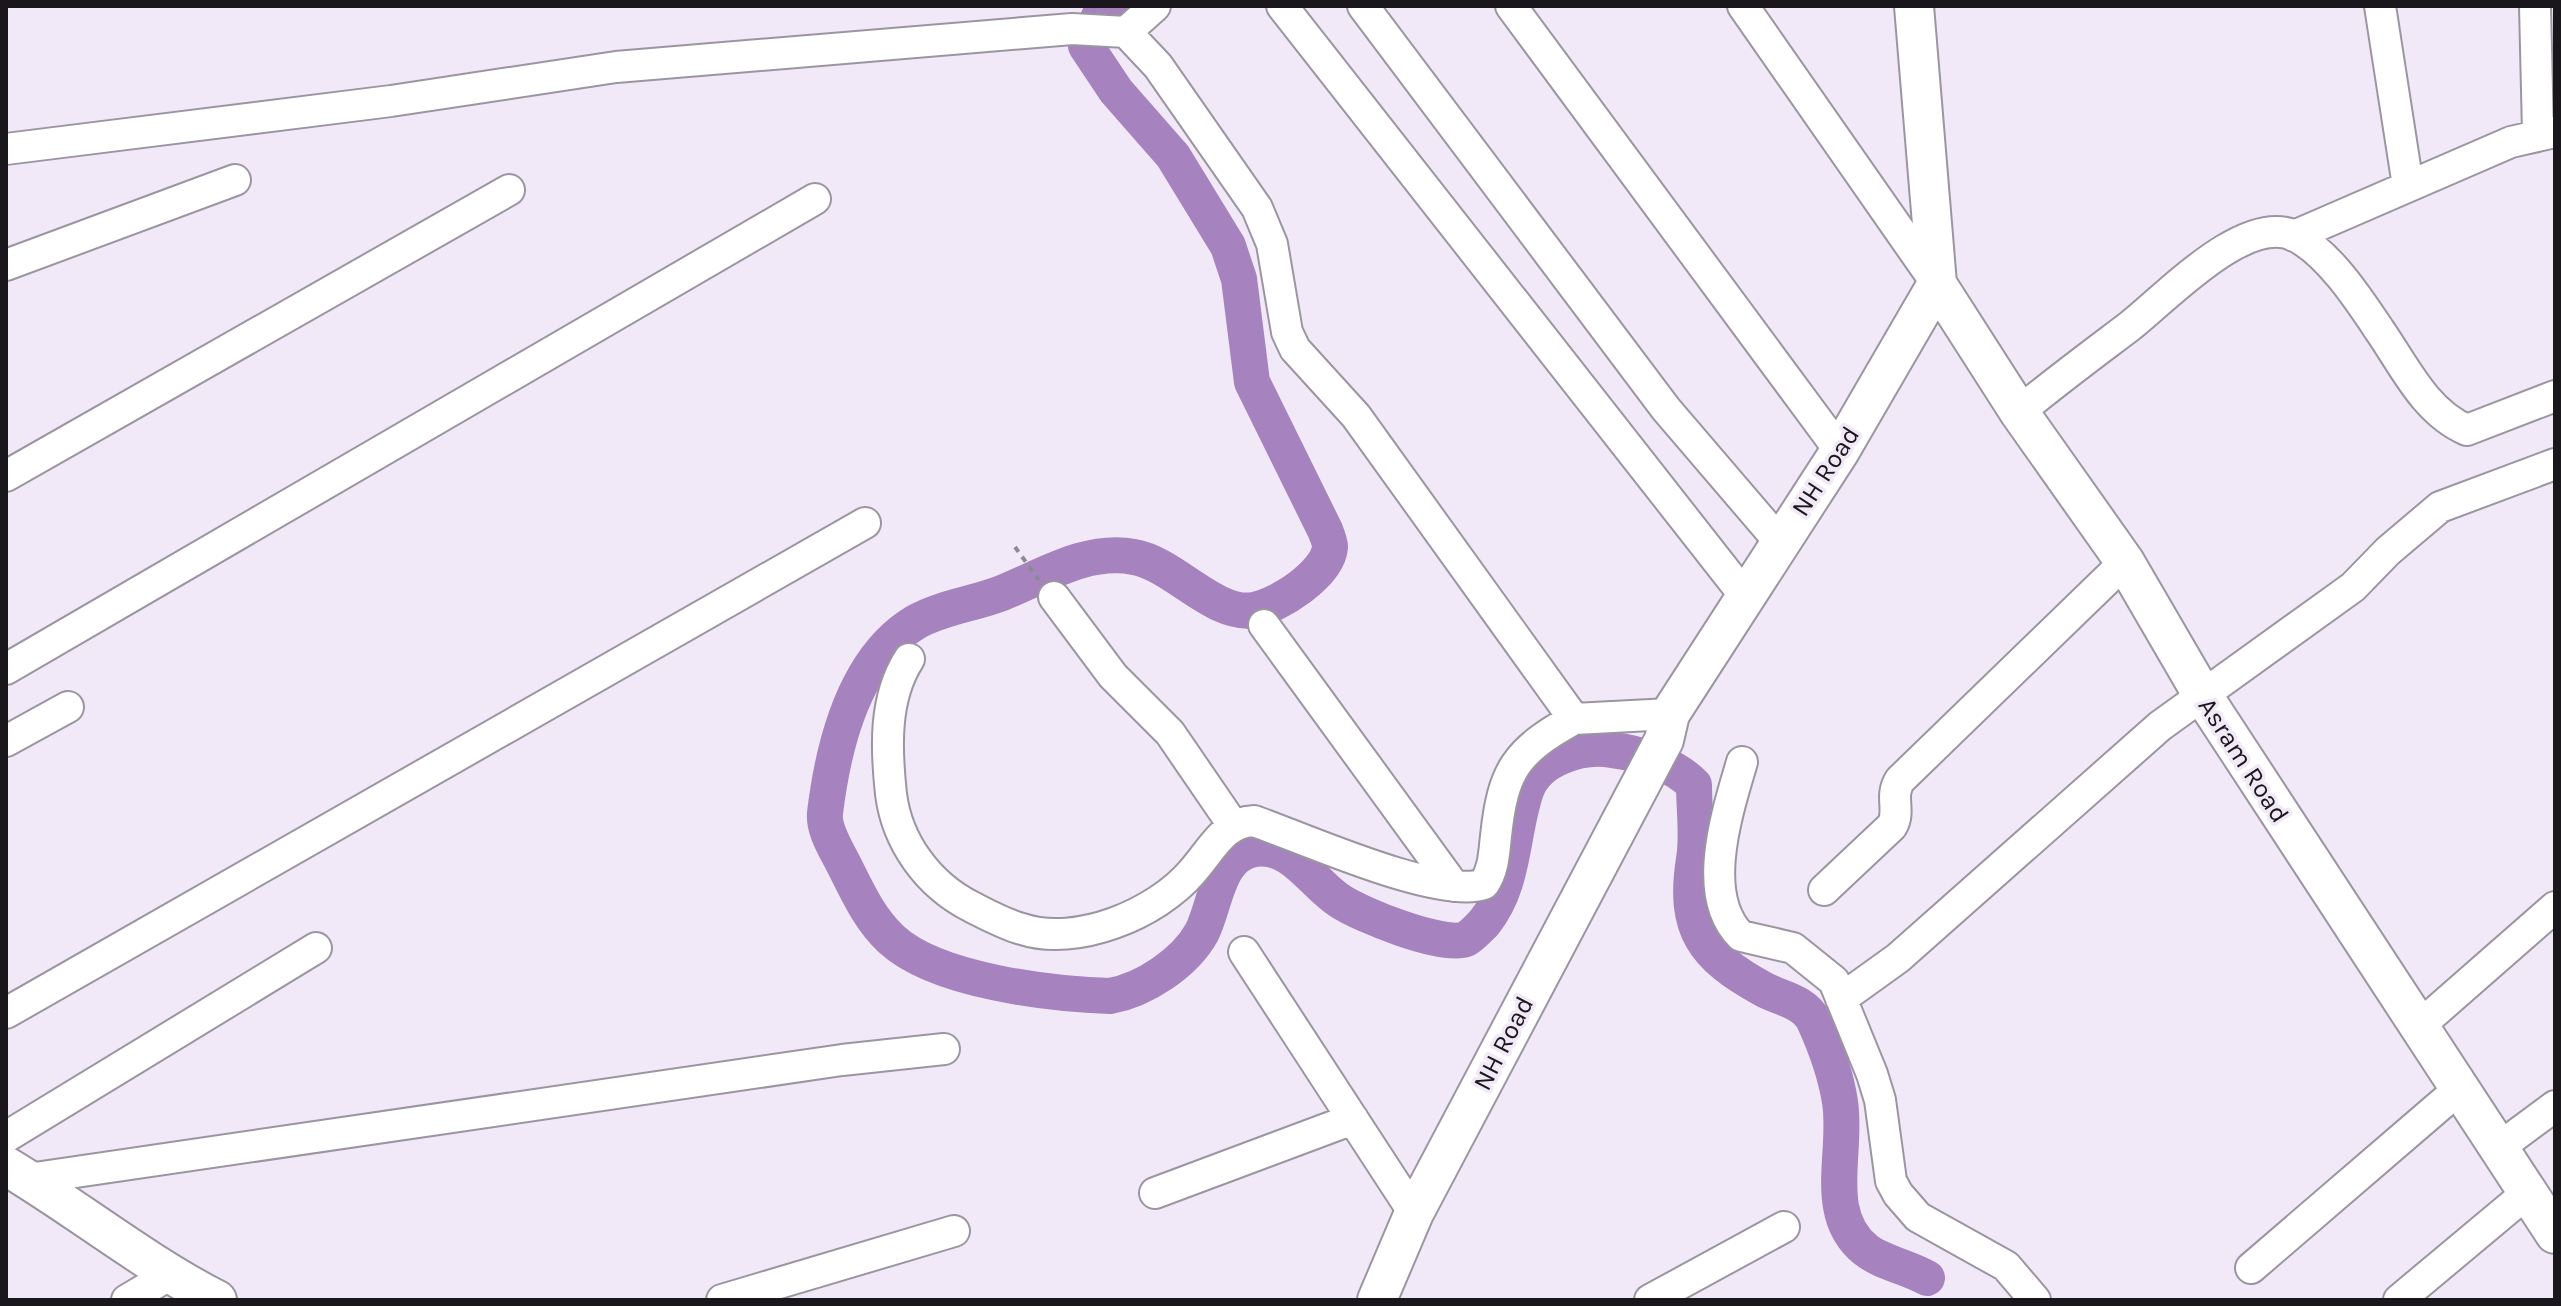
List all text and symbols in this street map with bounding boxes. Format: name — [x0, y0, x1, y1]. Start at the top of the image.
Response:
street label: NH Road — [1785, 420, 1866, 522]
street label: Asram Road — [2192, 692, 2295, 829]
street label: NH Road — [1467, 991, 1540, 1095]

